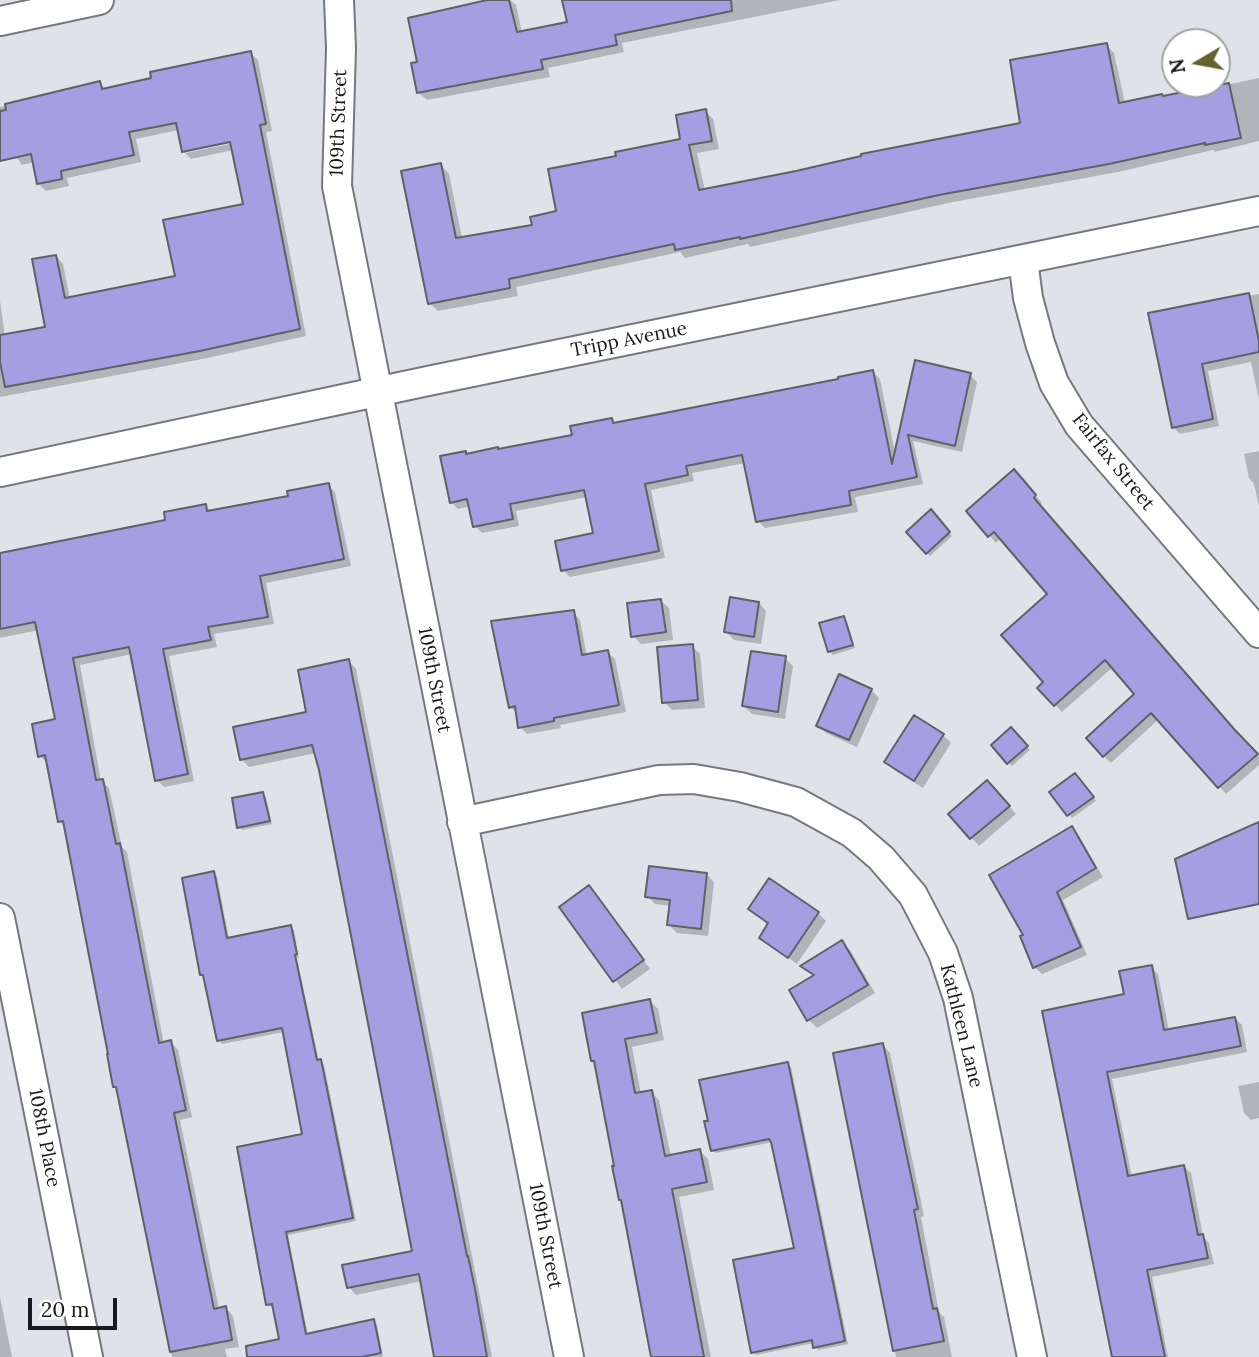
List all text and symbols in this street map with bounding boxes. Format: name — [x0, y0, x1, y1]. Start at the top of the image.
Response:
north arrow — [1161, 28, 1231, 98]
text: N — [1164, 57, 1190, 76]
street label: 109th Street — [326, 69, 352, 177]
street label: Tripp Avenue — [569, 318, 689, 362]
street label: Fairfax Street — [1067, 409, 1159, 515]
street label: 109th Street — [413, 625, 455, 735]
street label: Kathleen Lane — [935, 962, 987, 1090]
street label: 108th Place — [23, 1087, 65, 1189]
street label: 109th Street — [524, 1181, 566, 1291]
scale bar — [32, 1284, 121, 1328]
text: 20 m — [41, 1296, 90, 1323]

